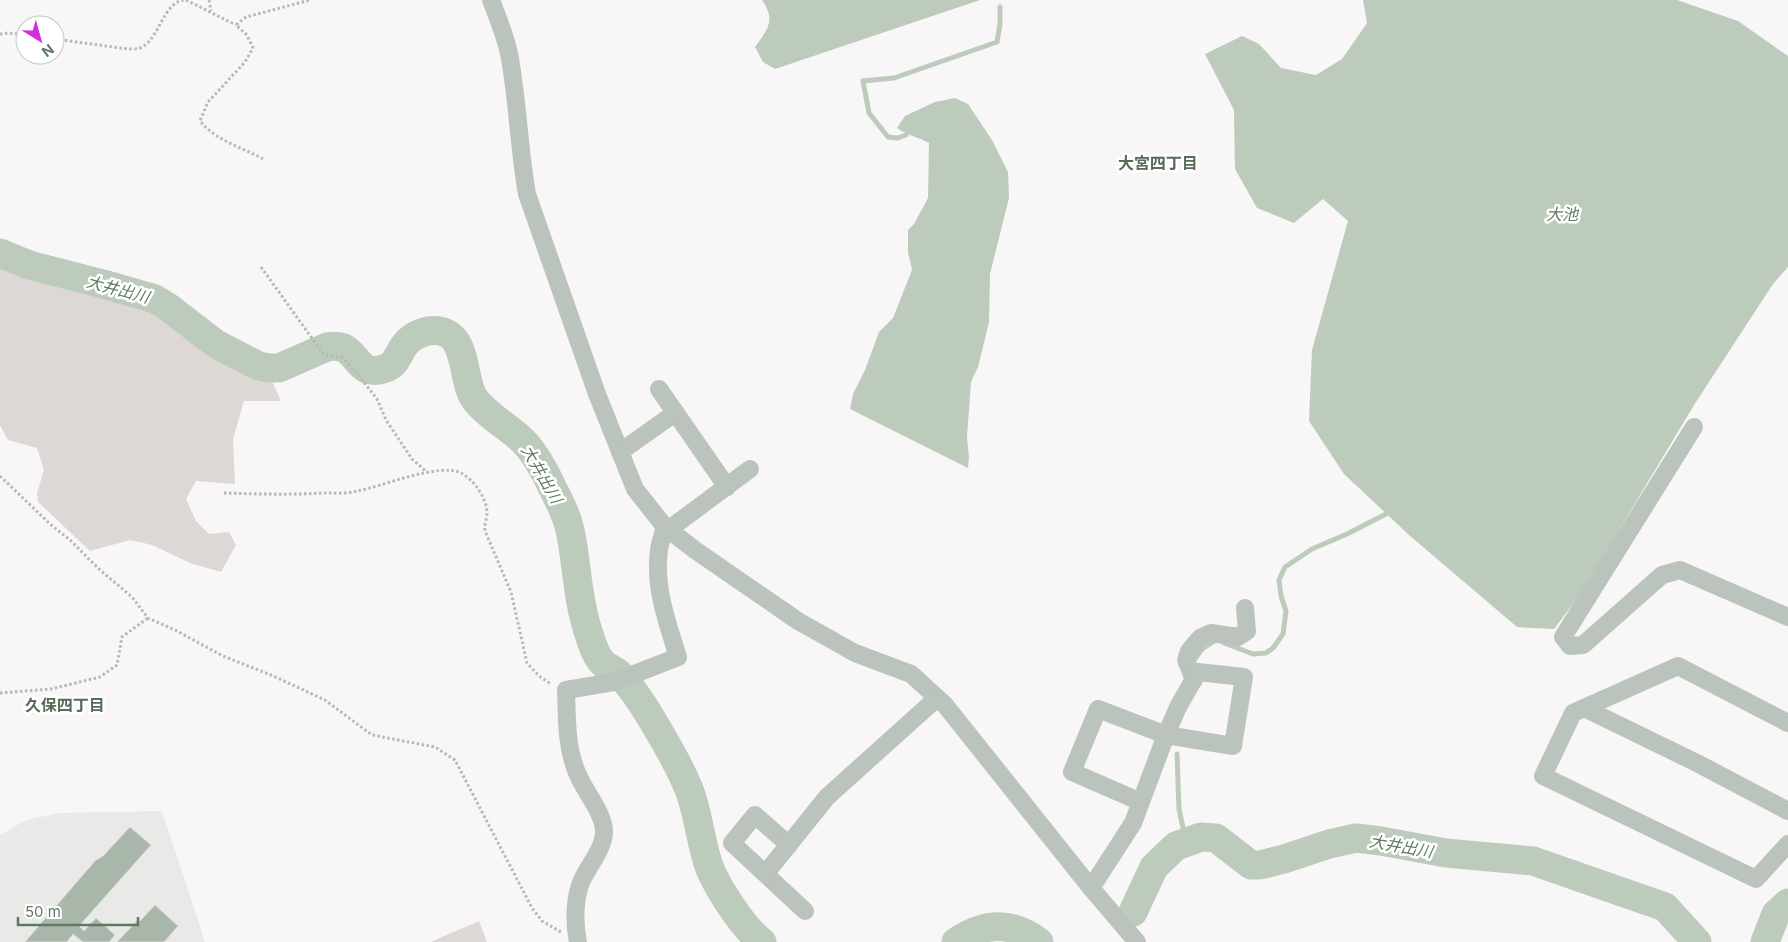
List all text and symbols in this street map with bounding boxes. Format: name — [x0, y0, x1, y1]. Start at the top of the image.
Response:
north arrow — [15, 15, 65, 65]
text: N — [39, 41, 58, 61]
district label: 大宮四丁目 — [1118, 153, 1198, 173]
water label: 大池 — [1546, 204, 1580, 224]
water label: 大井出川 — [84, 271, 153, 307]
water label: 大井出川 — [517, 441, 568, 508]
district label: 久保四丁目 — [25, 695, 105, 715]
water label: 大井出川 — [1368, 831, 1436, 862]
scale bar — [18, 894, 138, 926]
text: 50 m — [25, 902, 61, 921]

